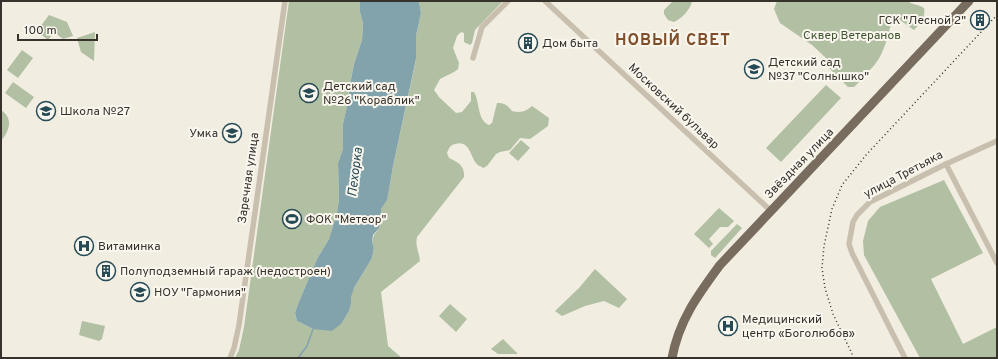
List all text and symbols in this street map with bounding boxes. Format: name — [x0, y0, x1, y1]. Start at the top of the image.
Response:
building icon: ГСК "Лесной 2" — [969, 9, 991, 31]
place label: ГСК "Лесной 2" — [879, 13, 966, 29]
scale bar — [18, 16, 97, 42]
text: 100 m — [24, 23, 57, 39]
park label: Сквер Ветеранов — [803, 28, 901, 44]
district label: НОВЫЙ СВЕТ — [615, 29, 731, 51]
building icon: Дом быта — [517, 32, 539, 54]
place label: Дом быта — [542, 36, 598, 52]
place label: Детский сад №37 "Солнышко" — [768, 55, 869, 85]
school or university icon: Детский сад №37 "Солнышко" — [743, 58, 765, 80]
street label: Московский бульвар — [624, 60, 722, 153]
place label: Детский сад №26 "Кораблик" — [323, 79, 420, 109]
school or university icon: Детский сад №26 "Кораблик" — [298, 82, 320, 104]
school or university icon: Школа №27 — [35, 100, 57, 122]
place label: Школа №27 — [60, 104, 130, 120]
school or university icon: Умка — [221, 122, 243, 144]
street label: Звёздная улица — [762, 125, 838, 203]
place label: Умка — [189, 126, 218, 142]
street label: Заречная улица — [235, 131, 263, 225]
water label: Пехорка — [345, 146, 367, 198]
street label: улица Третьяка — [861, 147, 946, 203]
sports icon: ФОК "Метеор" — [281, 208, 303, 230]
place label: ФОК "Метеор" — [306, 212, 386, 228]
hospital icon: Витаминка — [73, 235, 95, 257]
place label: Витаминка — [98, 239, 160, 255]
building icon: Полуподземный гараж (недостроен) — [95, 260, 117, 282]
place label: Полуподземный гараж (недостроен) — [120, 264, 331, 280]
school or university icon: НОУ "Гармония" — [129, 281, 151, 303]
place label: НОУ "Гармония" — [154, 285, 246, 301]
place label: Медицинский центр «Боголюбов» — [742, 312, 855, 342]
hospital icon: Медицинский центр «Боголюбов» — [717, 315, 739, 337]

